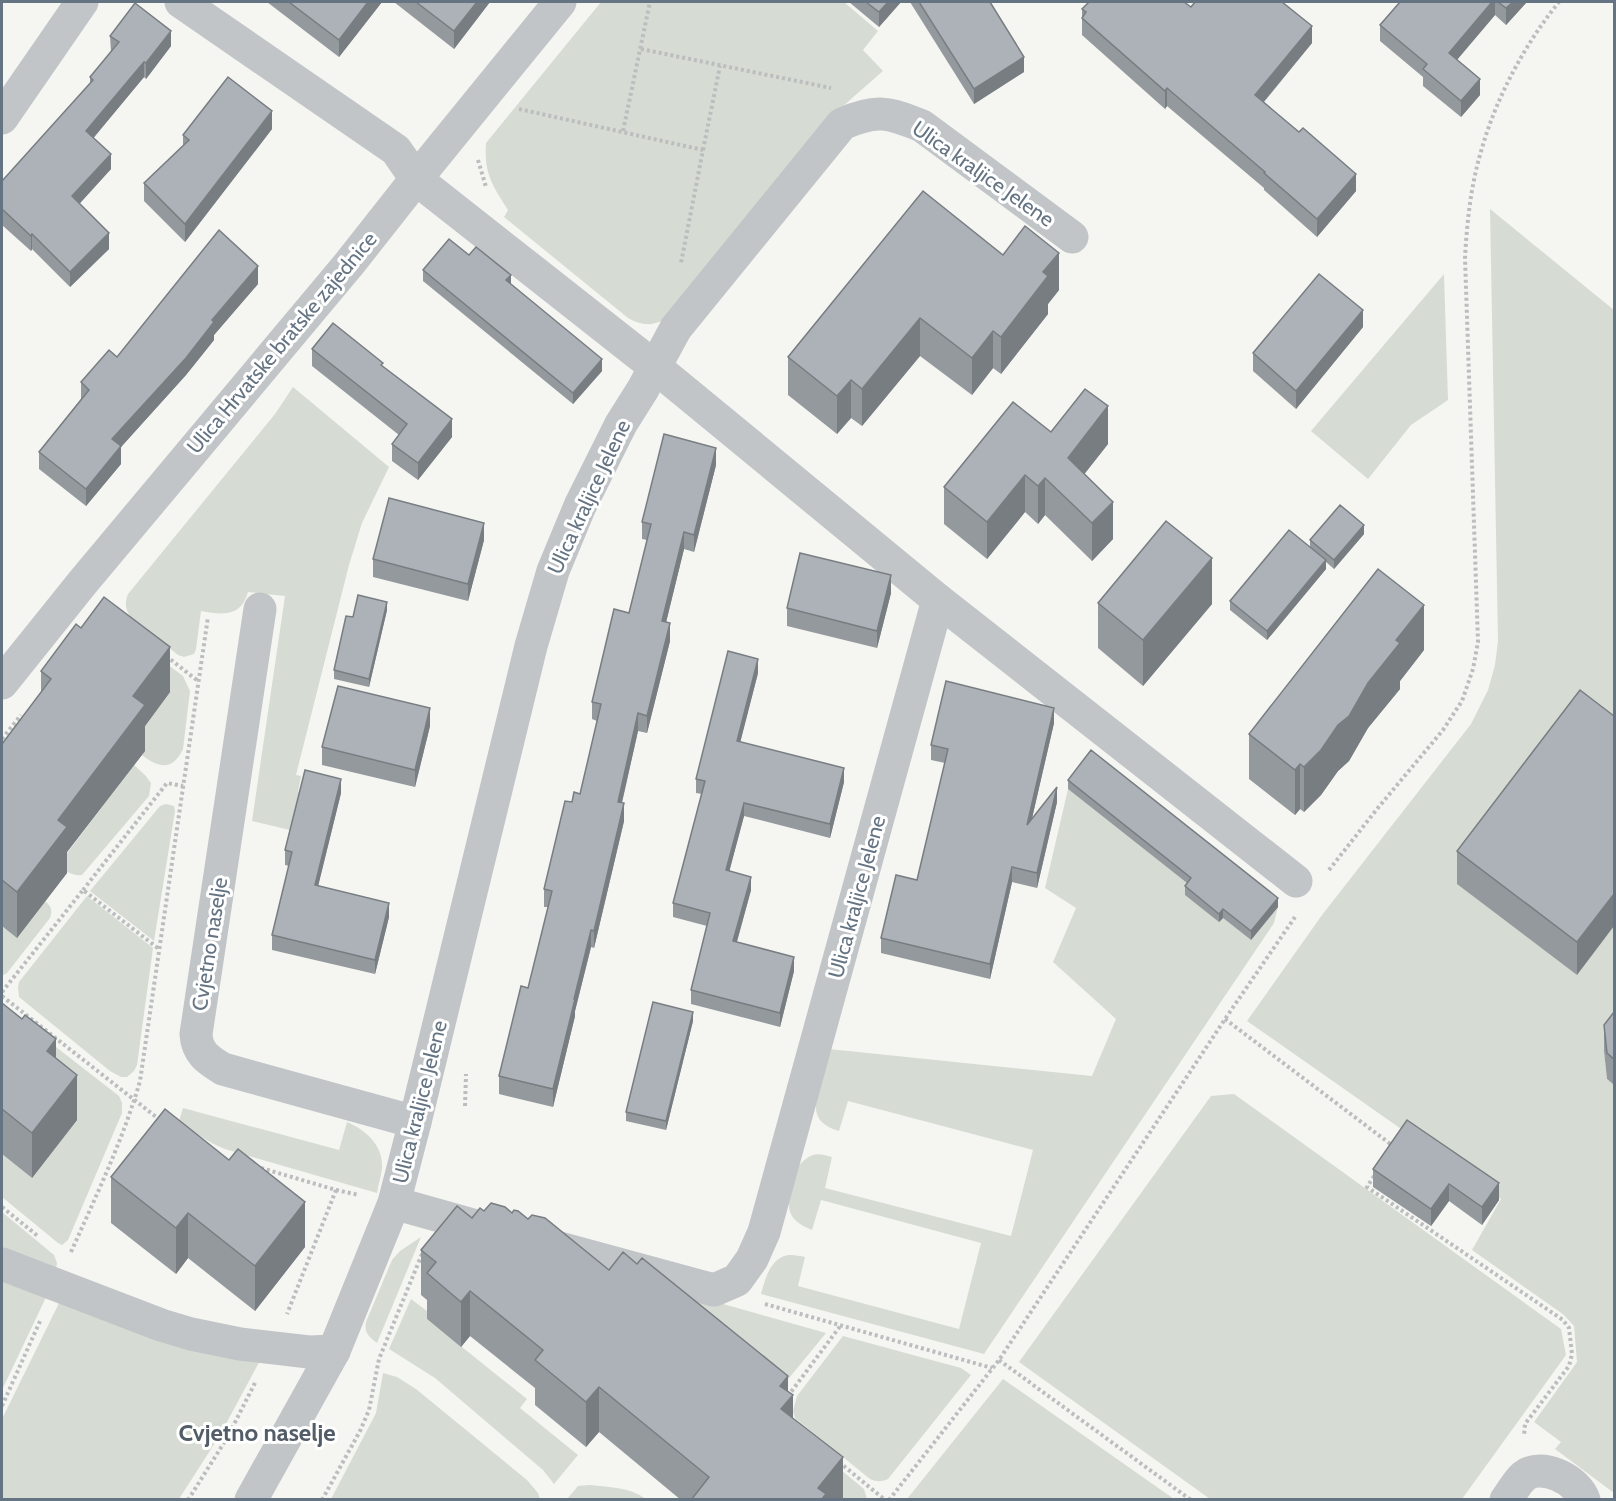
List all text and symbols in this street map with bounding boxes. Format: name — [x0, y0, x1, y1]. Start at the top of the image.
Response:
street label: Ulica kraljice Jelene — [907, 115, 1059, 233]
street label: Ulica Hrvatske bratske zajednice — [182, 227, 383, 459]
street label: Ulica kraljice Jelene — [542, 415, 636, 578]
street label: Ulica kraljice Jelene — [823, 813, 891, 981]
street label: Cvjetno naselje — [187, 875, 233, 1013]
street label: Ulica kraljice Jelene — [387, 1017, 453, 1186]
district label: Cvjetno naselje — [178, 1418, 336, 1447]

